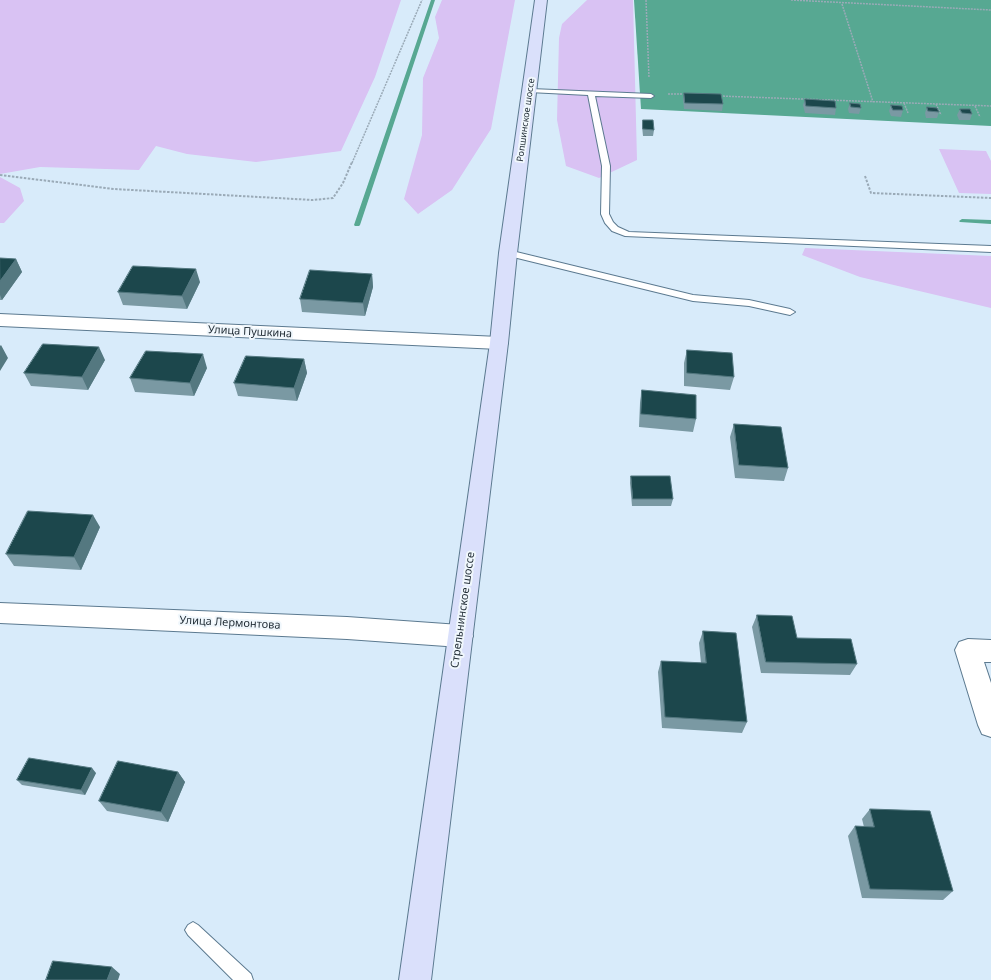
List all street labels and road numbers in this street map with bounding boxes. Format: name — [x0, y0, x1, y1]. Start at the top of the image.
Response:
street label: Ропшинское шоссе — [515, 78, 537, 162]
street label: Улица Пушкина — [208, 323, 292, 341]
street label: Стрельнинское шоссе — [448, 551, 478, 669]
street label: Улица Лермонтова — [179, 614, 281, 632]

